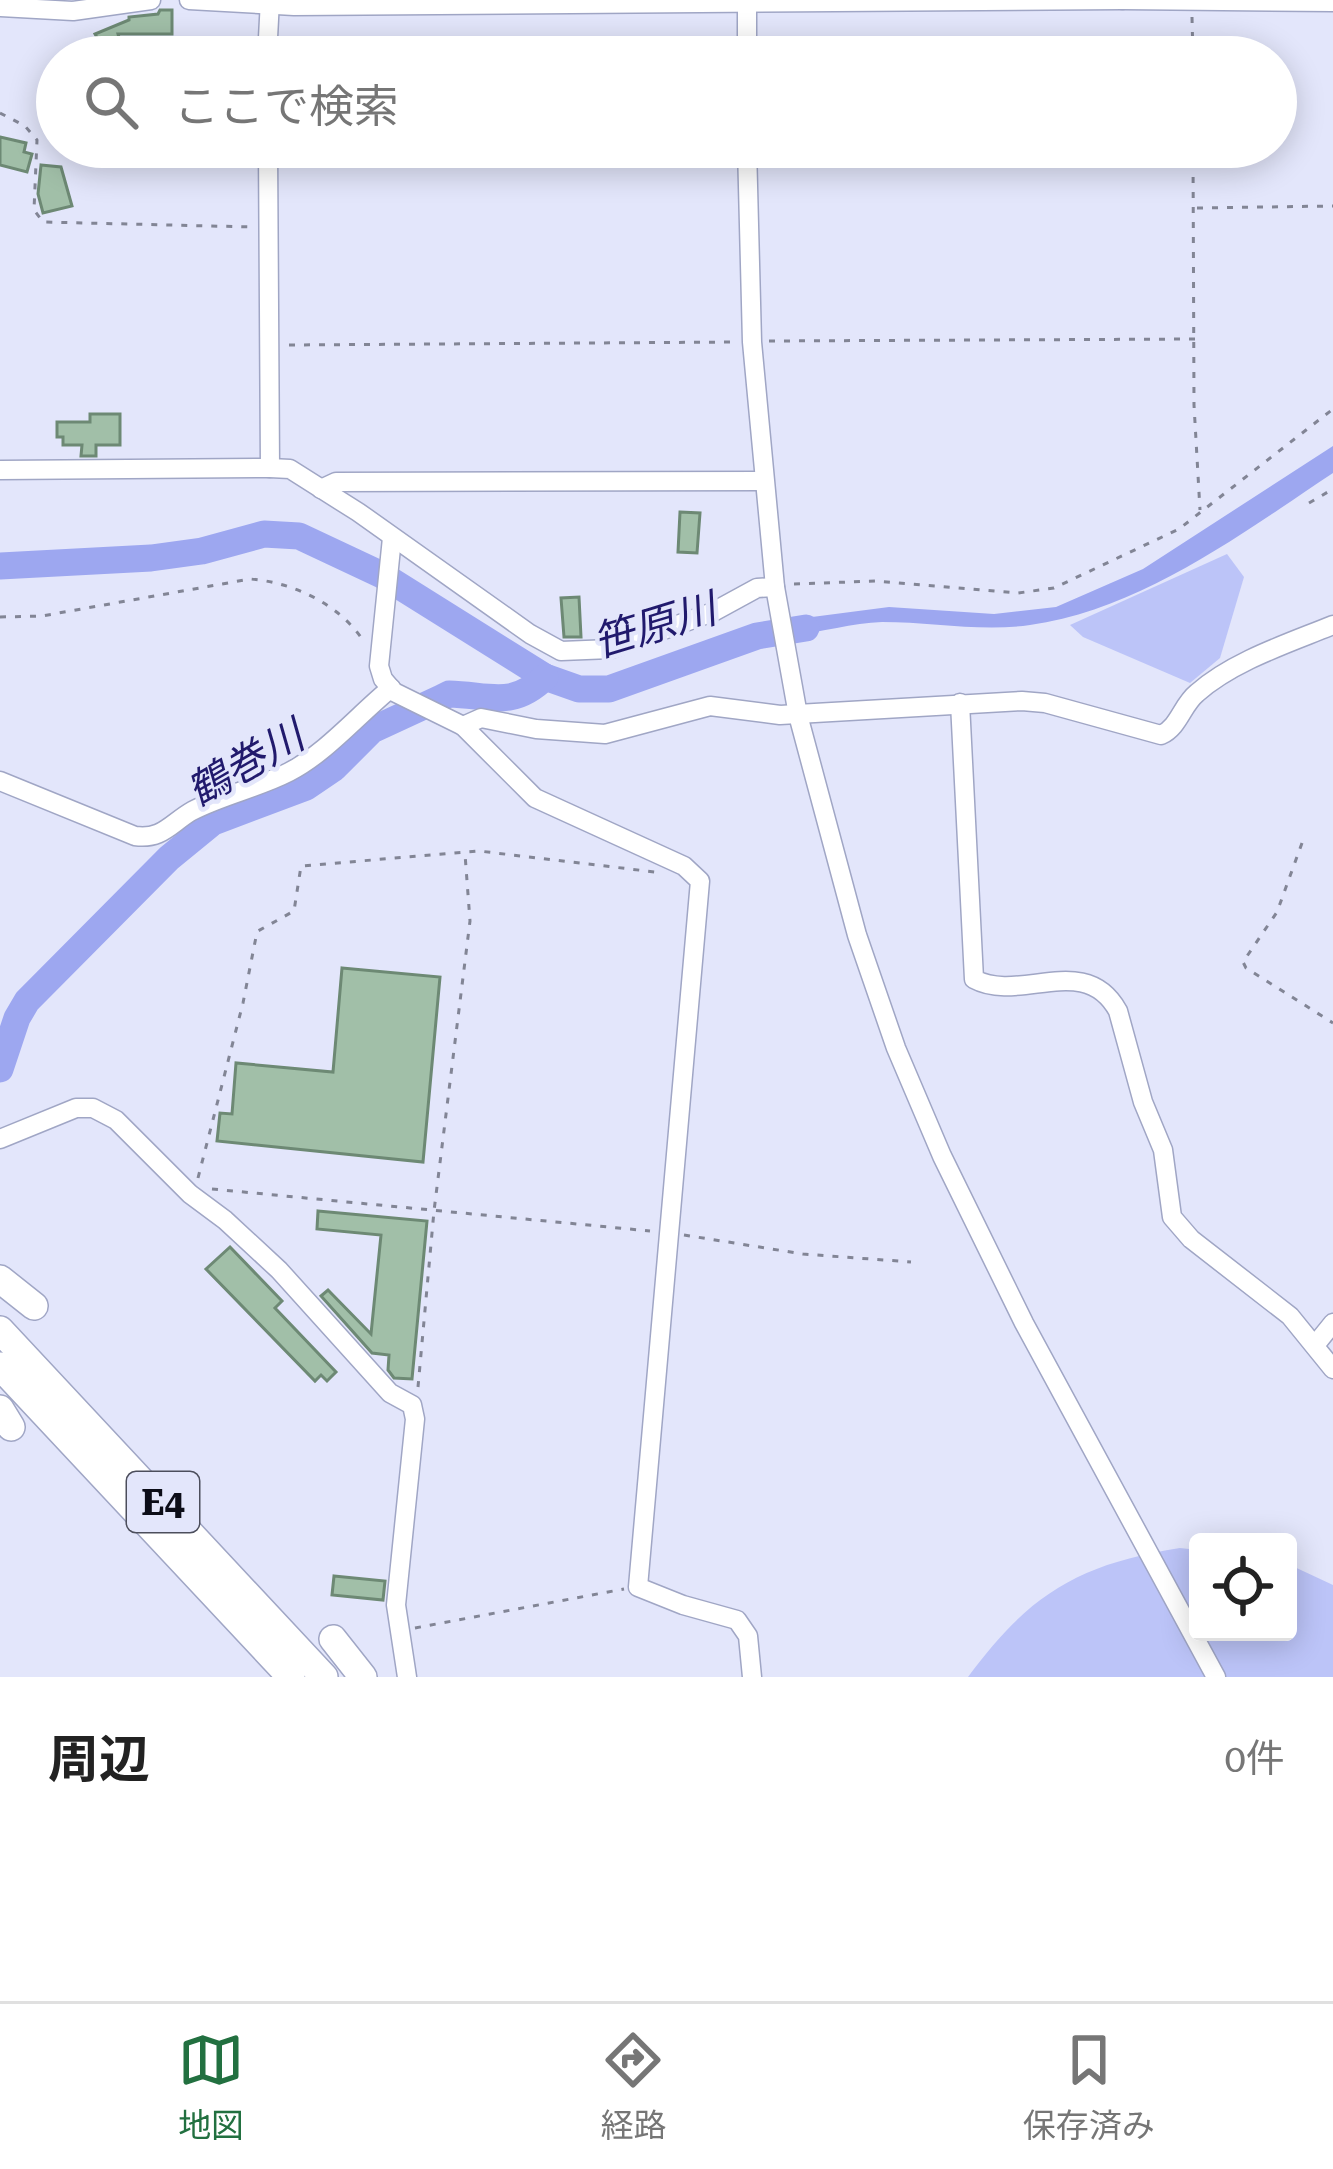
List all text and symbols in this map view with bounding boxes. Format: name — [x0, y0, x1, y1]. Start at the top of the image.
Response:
search box — [36, 36, 1297, 168]
icon: search — [78, 69, 144, 135]
text: ここで検索 — [174, 80, 399, 133]
water label: 笹原川 — [587, 582, 725, 667]
water label: 鶴巻川 — [178, 709, 316, 816]
road number: E4 — [127, 1472, 199, 1532]
map controls — [1189, 1533, 1297, 1641]
button: locate — [1189, 1533, 1297, 1641]
text: 周辺 — [48, 1730, 150, 1789]
text: 0件 — [1224, 1736, 1285, 1782]
tab: 地図 — [178, 2027, 244, 2147]
tab: 経路 — [600, 2027, 666, 2147]
tab: 保存済み — [1023, 2027, 1155, 2147]

